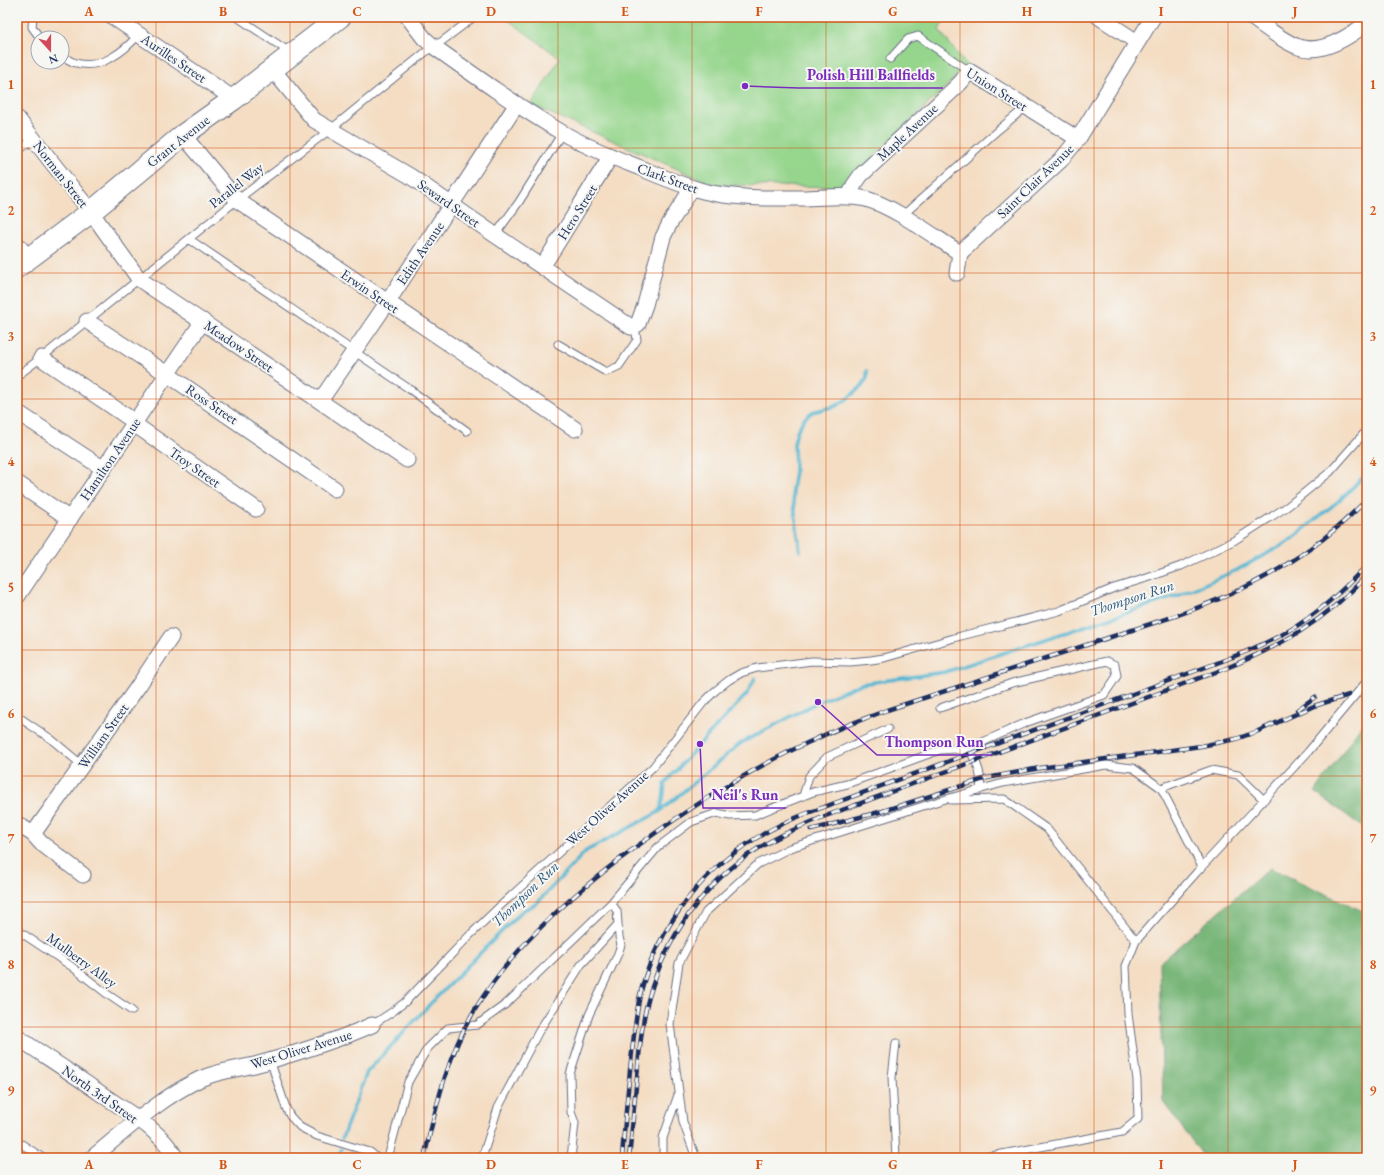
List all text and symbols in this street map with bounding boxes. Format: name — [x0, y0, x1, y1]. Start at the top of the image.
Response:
text: A — [83, 3, 94, 20]
text: B — [219, 3, 227, 20]
text: C — [352, 3, 362, 20]
text: D — [486, 3, 496, 20]
text: E — [621, 3, 629, 20]
text: F — [755, 3, 763, 20]
text: G — [888, 3, 898, 20]
text: H — [1022, 3, 1033, 20]
text: I — [1159, 3, 1164, 20]
text: J — [1291, 3, 1298, 20]
street label: Aurilles Street — [137, 29, 211, 87]
north arrow — [30, 30, 70, 70]
text: N — [47, 51, 60, 68]
callout: Polish Hill Ballfields — [799, 61, 943, 88]
street label: Union Street — [963, 63, 1032, 115]
text: Polish Hill Ballfields — [807, 65, 935, 84]
text: 1 — [8, 76, 15, 93]
text: 1 — [1370, 76, 1377, 93]
street label: Maple Avenue — [873, 99, 942, 165]
street label: Grant Avenue — [143, 110, 214, 171]
street label: Norman Street — [29, 137, 93, 212]
street label: Saint Clair Avenue — [993, 139, 1078, 222]
street label: Parallel Way — [205, 158, 268, 212]
street label: Clark Street — [635, 159, 702, 198]
street label: Seward Street — [414, 175, 484, 231]
street label: Hero Street — [553, 180, 601, 243]
text: 2 — [8, 202, 15, 219]
text: 2 — [1370, 202, 1377, 219]
street label: Edith Avenue — [392, 217, 448, 288]
street label: Erwin Street — [337, 265, 403, 317]
street label: Meadow Street — [201, 316, 278, 376]
text: 3 — [8, 328, 15, 345]
text: 3 — [1370, 328, 1377, 345]
street label: Ross Street — [182, 380, 242, 428]
street label: Hamilton Avenue — [76, 414, 145, 504]
street label: Troy Street — [166, 443, 225, 492]
text: 4 — [8, 453, 15, 470]
text: 4 — [1370, 453, 1377, 470]
water label: Thompson Run — [1087, 575, 1176, 620]
text: 5 — [8, 579, 14, 596]
text: 5 — [1370, 579, 1376, 596]
street label: William Street — [74, 699, 133, 772]
text: 6 — [8, 705, 15, 722]
text: 6 — [1370, 705, 1377, 722]
callout: Thompson Run — [877, 728, 992, 755]
text: Thompson Run — [884, 732, 984, 751]
street label: West Oliver Avenue — [562, 766, 652, 850]
callout: Neil's Run — [703, 781, 786, 808]
text: Neil's Run — [711, 785, 779, 804]
text: 7 — [8, 830, 15, 847]
text: 7 — [1370, 830, 1377, 847]
water label: Thompson Run — [487, 856, 563, 931]
street label: Mulberry Alley — [43, 929, 121, 992]
text: 8 — [8, 956, 15, 973]
text: 8 — [1370, 956, 1377, 973]
street label: West Oliver Avenue — [248, 1025, 354, 1073]
street label: North 3rd Street — [58, 1061, 142, 1127]
text: 9 — [8, 1082, 15, 1099]
text: 9 — [1370, 1082, 1377, 1099]
text: A — [83, 1156, 94, 1173]
text: B — [219, 1156, 227, 1173]
text: C — [352, 1156, 362, 1173]
text: D — [486, 1156, 496, 1173]
text: E — [621, 1156, 629, 1173]
text: F — [755, 1156, 763, 1173]
text: G — [888, 1156, 898, 1173]
text: H — [1022, 1156, 1033, 1173]
text: I — [1159, 1156, 1164, 1173]
text: J — [1291, 1156, 1298, 1173]

